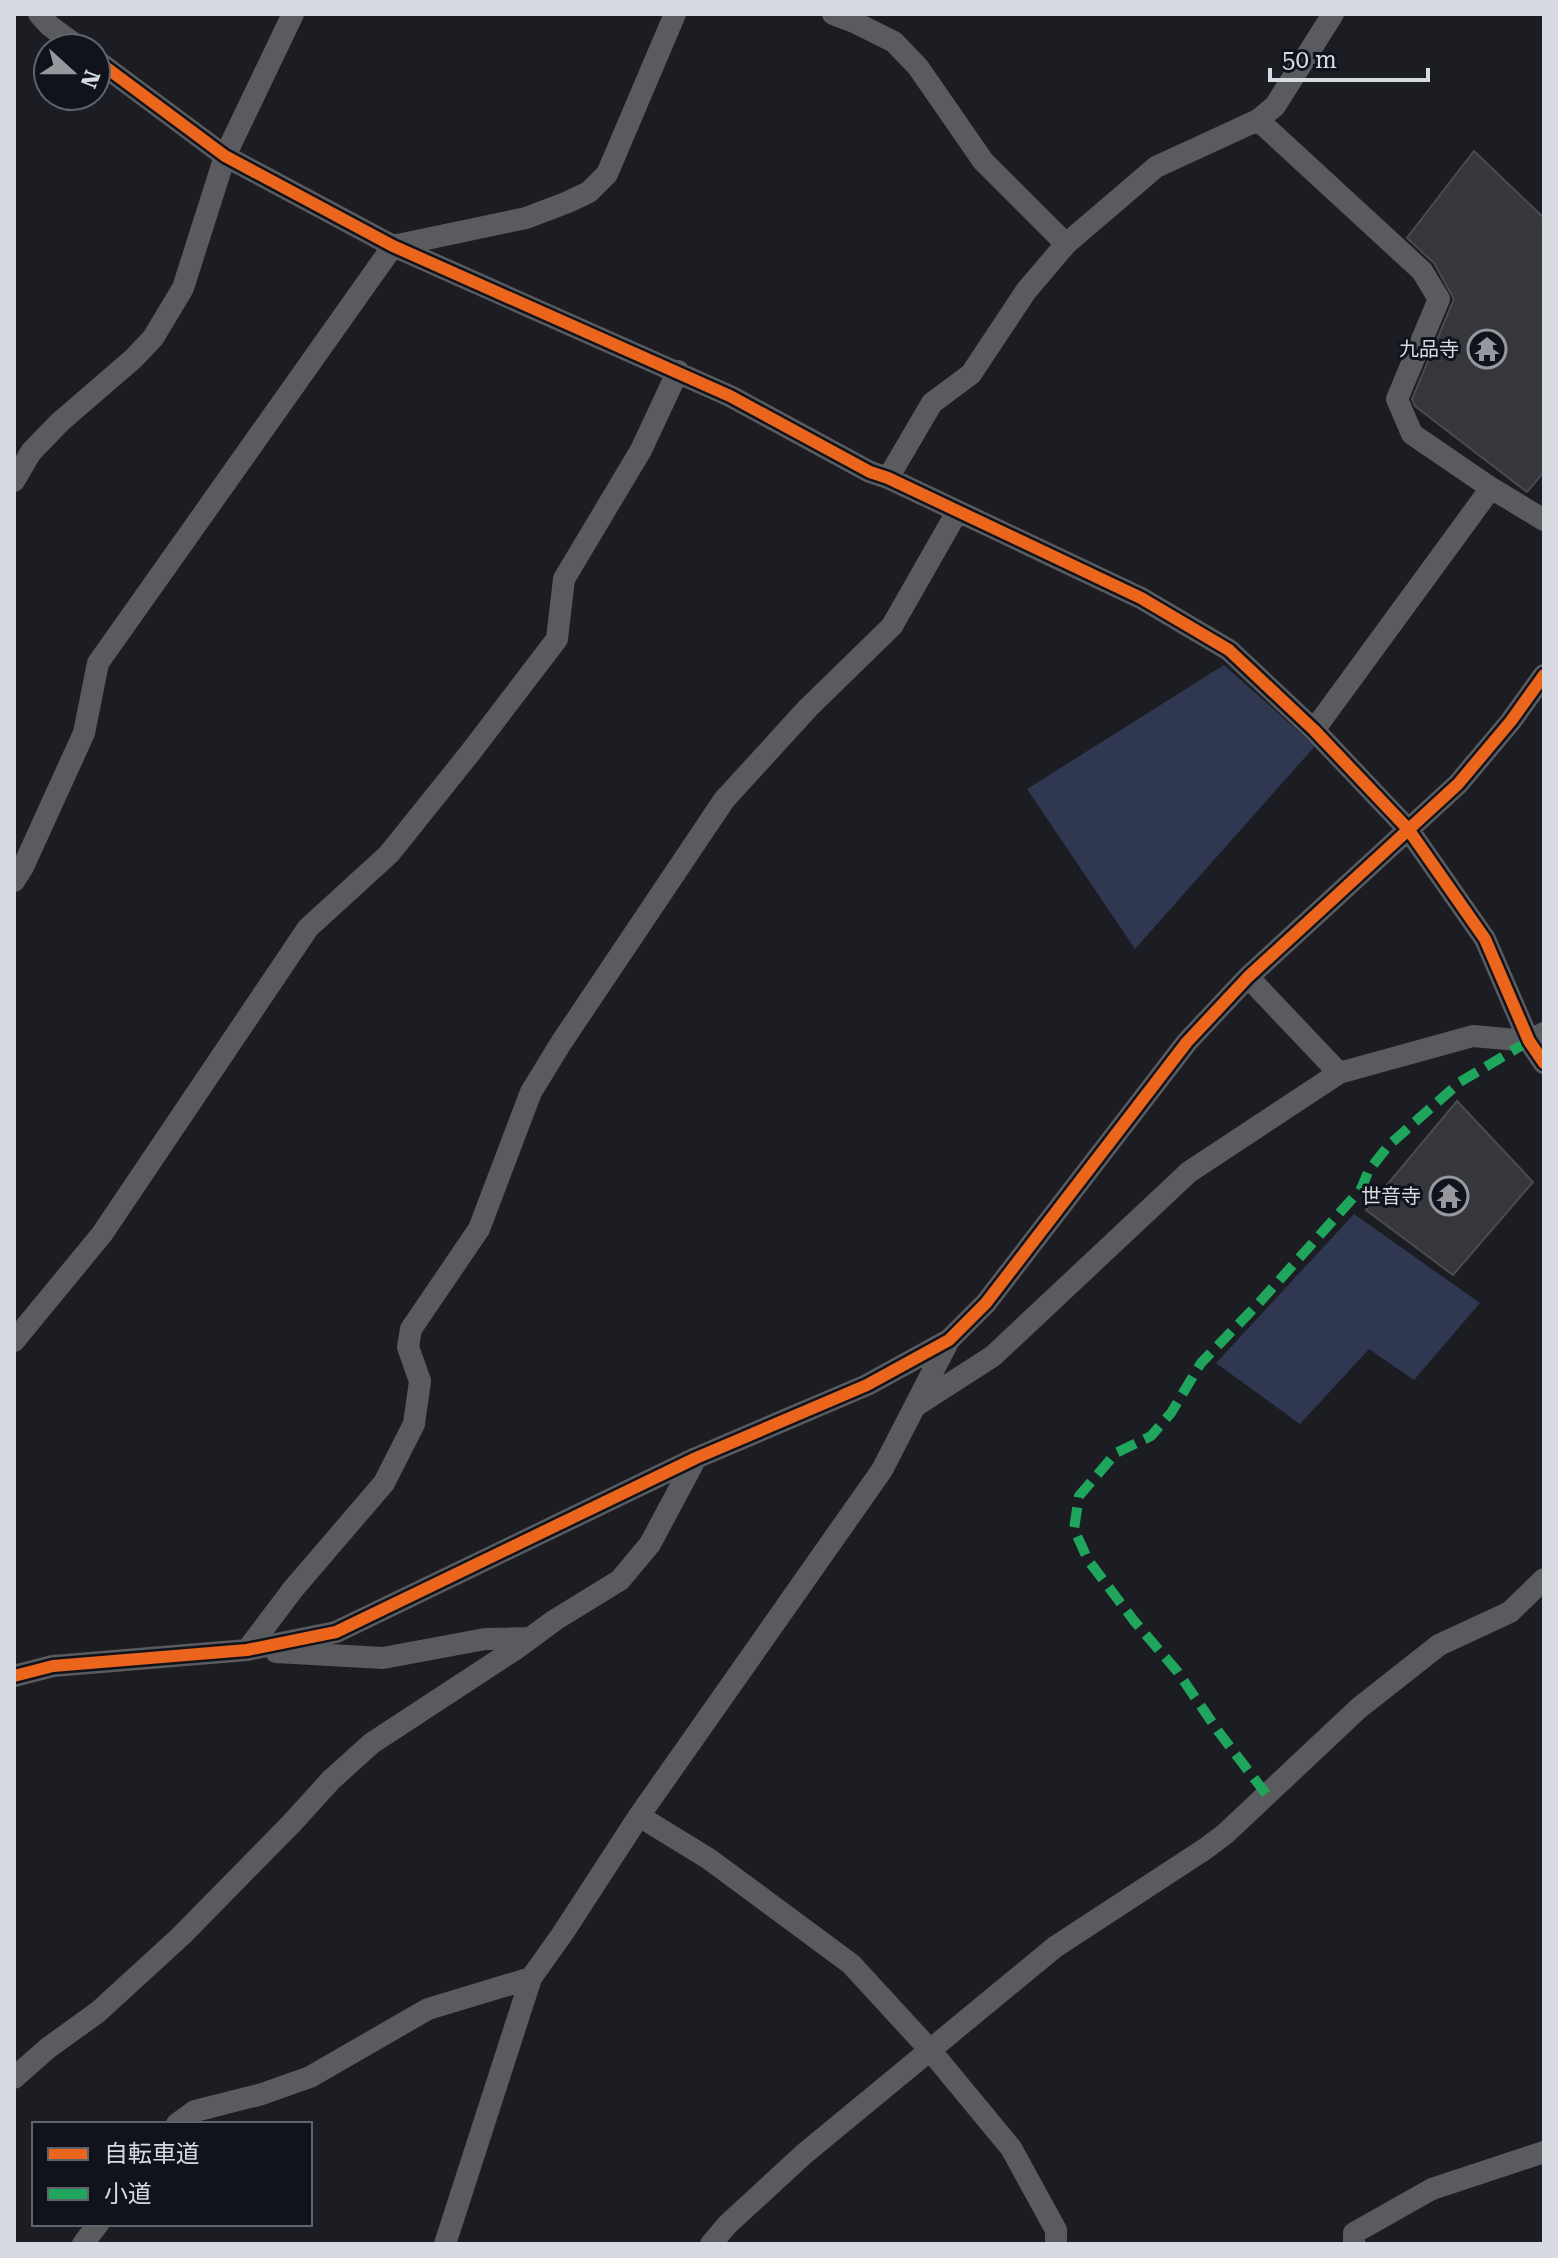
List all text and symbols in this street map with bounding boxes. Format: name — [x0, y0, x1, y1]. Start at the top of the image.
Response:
north arrow — [32, 32, 112, 112]
scale bar — [1270, 32, 1428, 82]
text: 50 m — [1282, 46, 1337, 74]
text: N — [75, 67, 105, 91]
temple icon: 九品寺 — [1466, 328, 1508, 370]
place label: 九品寺 — [1399, 337, 1459, 361]
temple icon: 世音寺 — [1428, 1175, 1470, 1217]
place label: 世音寺 — [1361, 1184, 1421, 1208]
legend — [32, 2122, 312, 2226]
text: 自転車道 — [104, 2140, 200, 2168]
text: 小道 — [104, 2180, 152, 2208]

